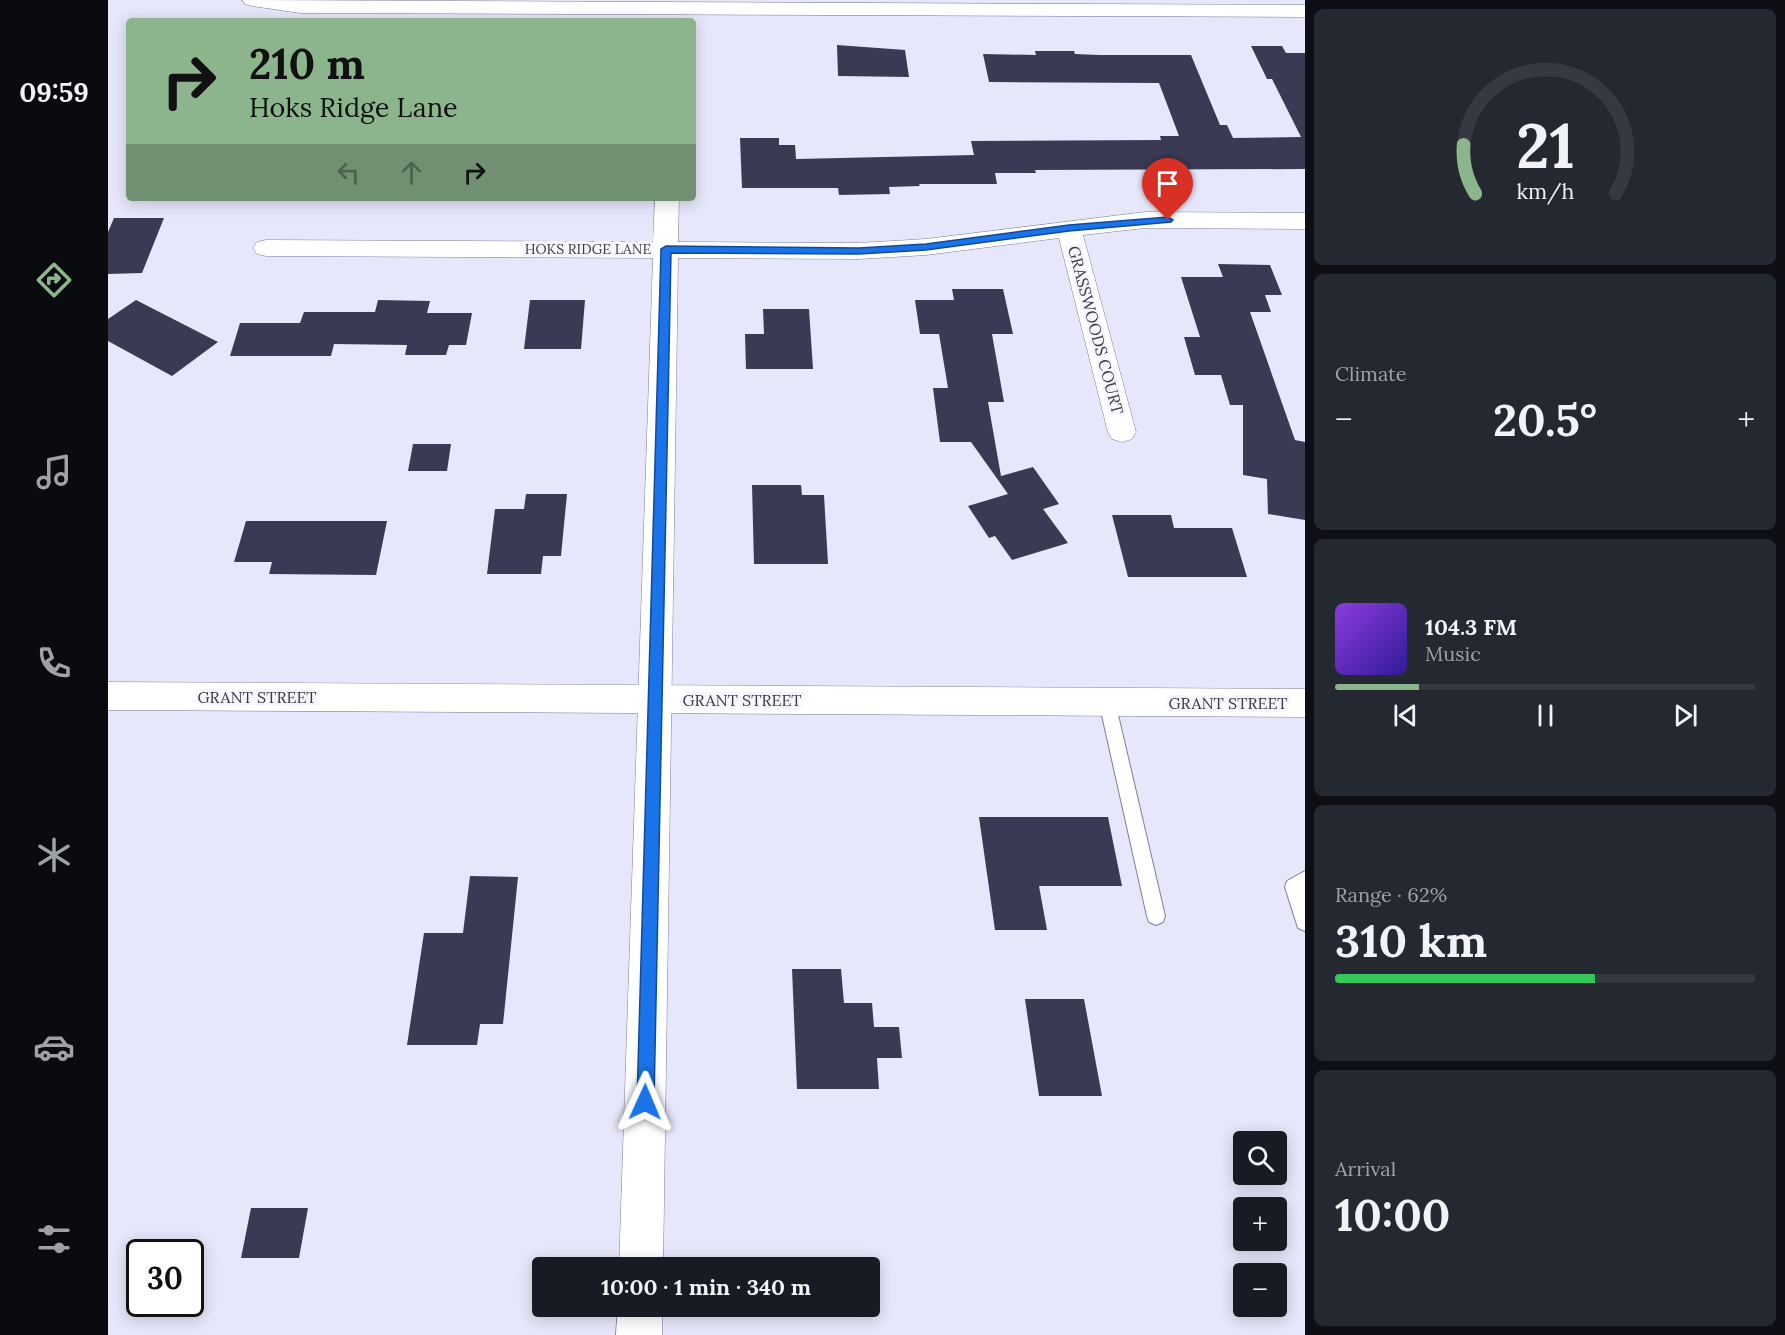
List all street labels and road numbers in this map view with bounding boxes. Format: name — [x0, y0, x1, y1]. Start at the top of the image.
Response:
street label: HOKS RIDGE LANE — [525, 240, 651, 258]
street label: GRASSWOODS COURT — [1064, 244, 1128, 416]
street label: GRANT STREET — [197, 687, 317, 707]
street label: GRANT STREET — [682, 690, 802, 710]
street label: GRANT STREET — [1168, 693, 1288, 713]

